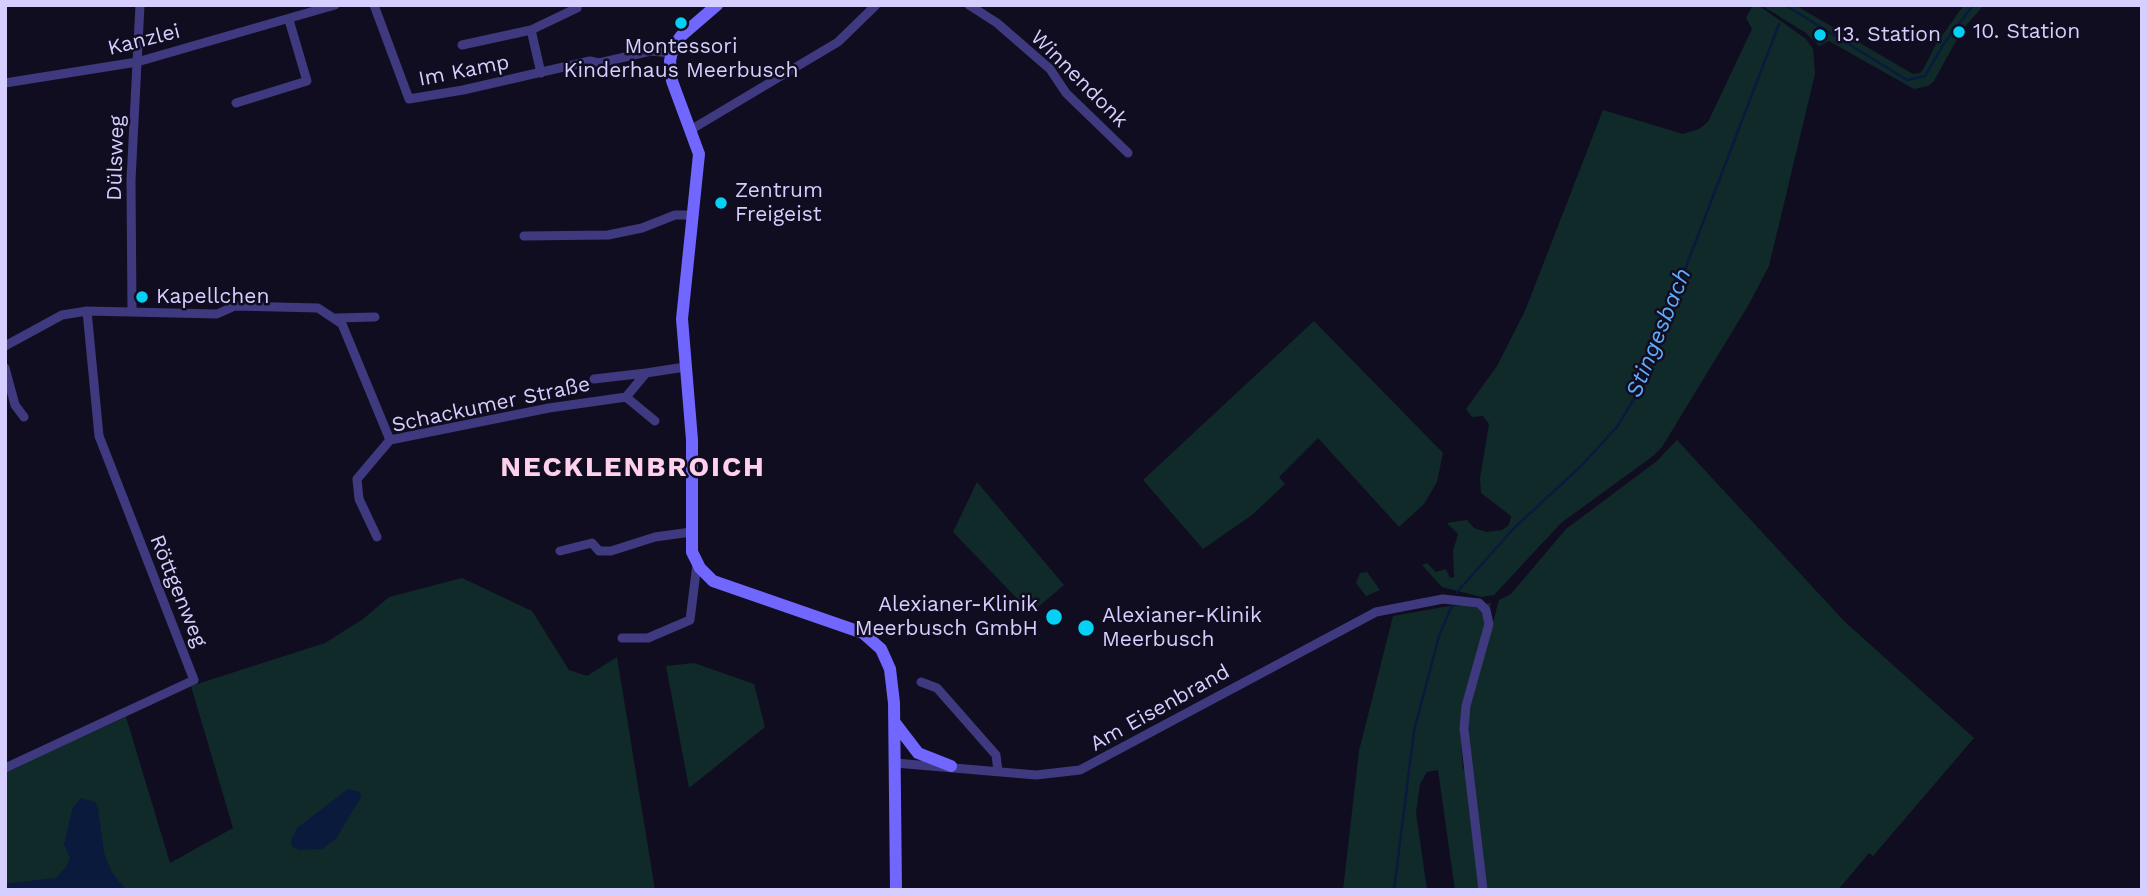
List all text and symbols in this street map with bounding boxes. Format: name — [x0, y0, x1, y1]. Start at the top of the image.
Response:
marker: Montessori Kinderhaus Meerbusch — [673, 15, 689, 31]
street label: Kanzlei — [105, 19, 183, 61]
place label: 10. Station — [1973, 19, 2080, 45]
place label: 13. Station — [1834, 22, 1941, 48]
marker: 10. Station — [1951, 24, 1967, 40]
street label: Winnendonk — [1025, 25, 1133, 133]
marker: 13. Station — [1812, 27, 1828, 43]
place label: Montessori Kinderhaus Meerbusch — [564, 34, 798, 84]
street label: Im Kamp — [417, 50, 511, 92]
street label: Dülsweg — [102, 115, 130, 201]
place label: Zentrum Freigeist — [735, 178, 823, 228]
marker: Zentrum Freigeist — [713, 195, 729, 211]
water label: Stingesbach — [1621, 264, 1697, 402]
place label: Kapellchen — [156, 284, 269, 310]
marker: Kapellchen — [134, 289, 150, 305]
street label: Schackumer Straße — [390, 372, 592, 438]
district label: NECKLENBROICH — [502, 451, 764, 485]
street label: Röttgenweg — [144, 531, 212, 651]
place label: Alexianer-Klinik Meerbusch GmbH — [855, 592, 1038, 642]
place label: Alexianer-Klinik Meerbusch — [1102, 603, 1262, 653]
marker: Alexianer-Klinik Meerbusch GmbH — [1044, 607, 1064, 627]
marker: Alexianer-Klinik Meerbusch — [1076, 618, 1096, 638]
street label: Am Eisenbrand — [1086, 659, 1234, 757]

